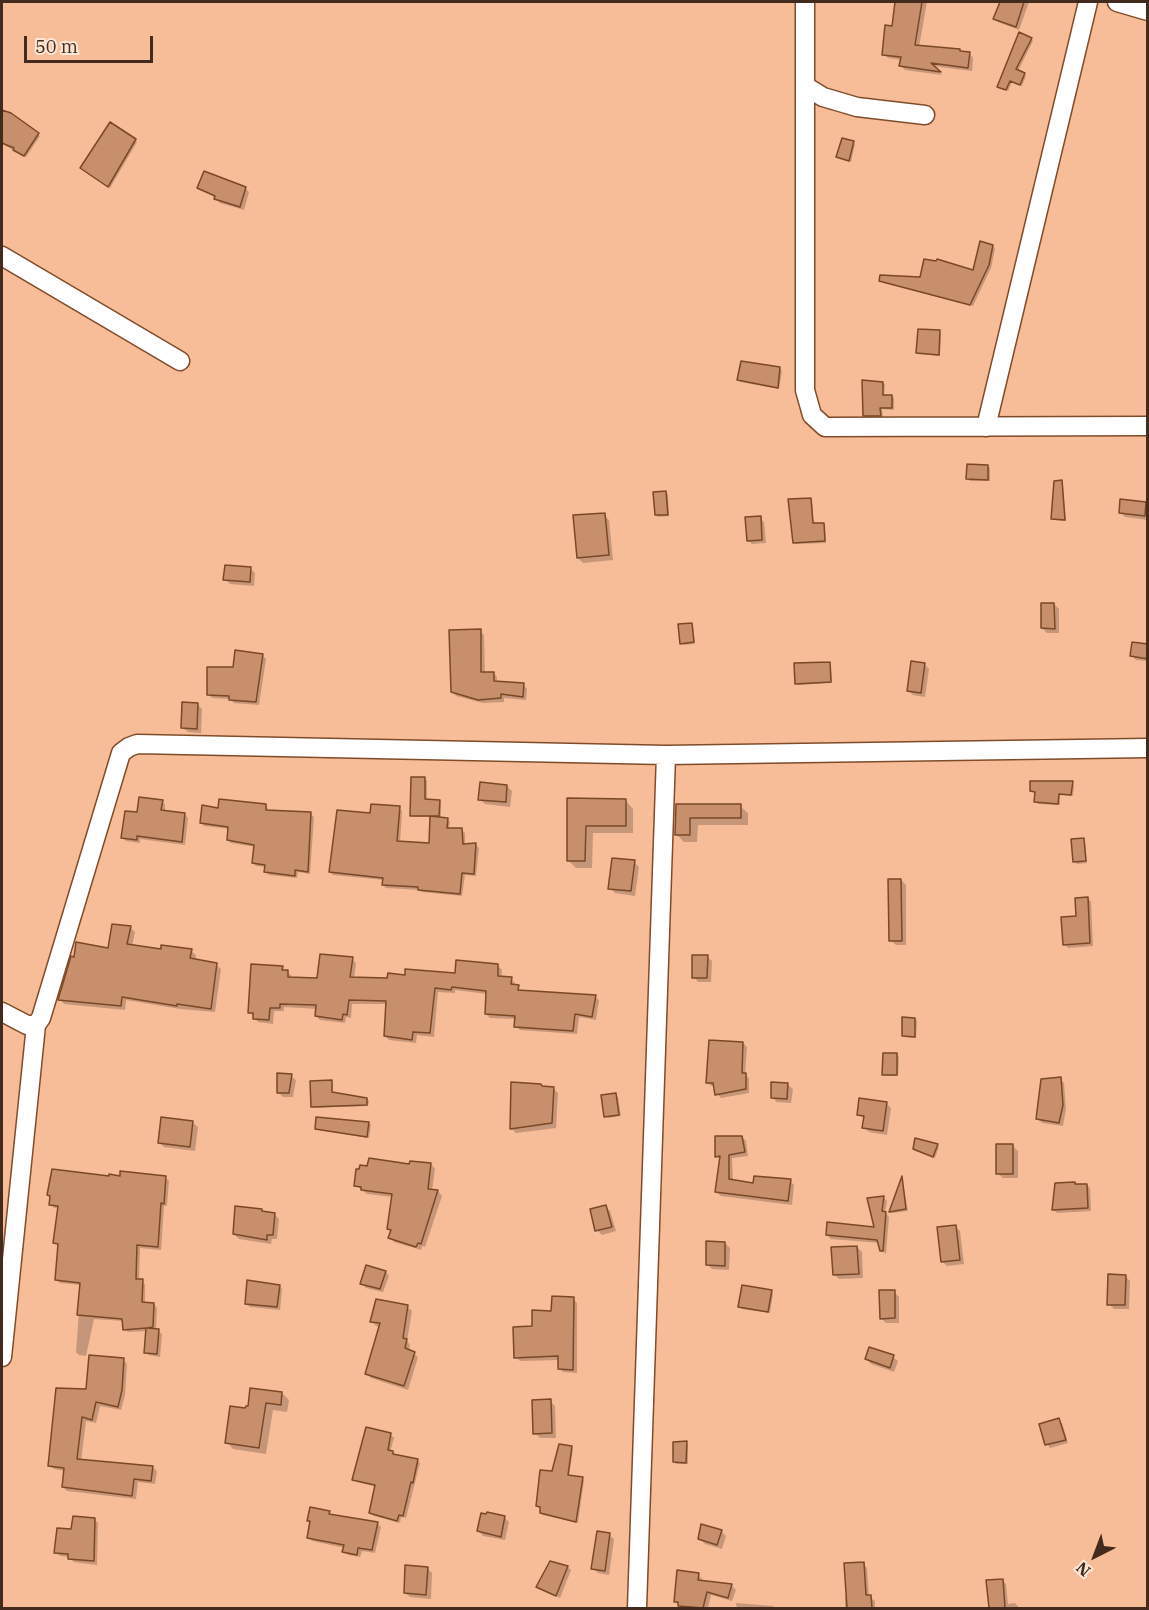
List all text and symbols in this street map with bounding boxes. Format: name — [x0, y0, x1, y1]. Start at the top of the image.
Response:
scale bar — [27, 24, 156, 62]
text: 50 m — [35, 35, 78, 58]
north arrow — [1065, 1526, 1125, 1586]
text: N — [1072, 1558, 1094, 1581]

